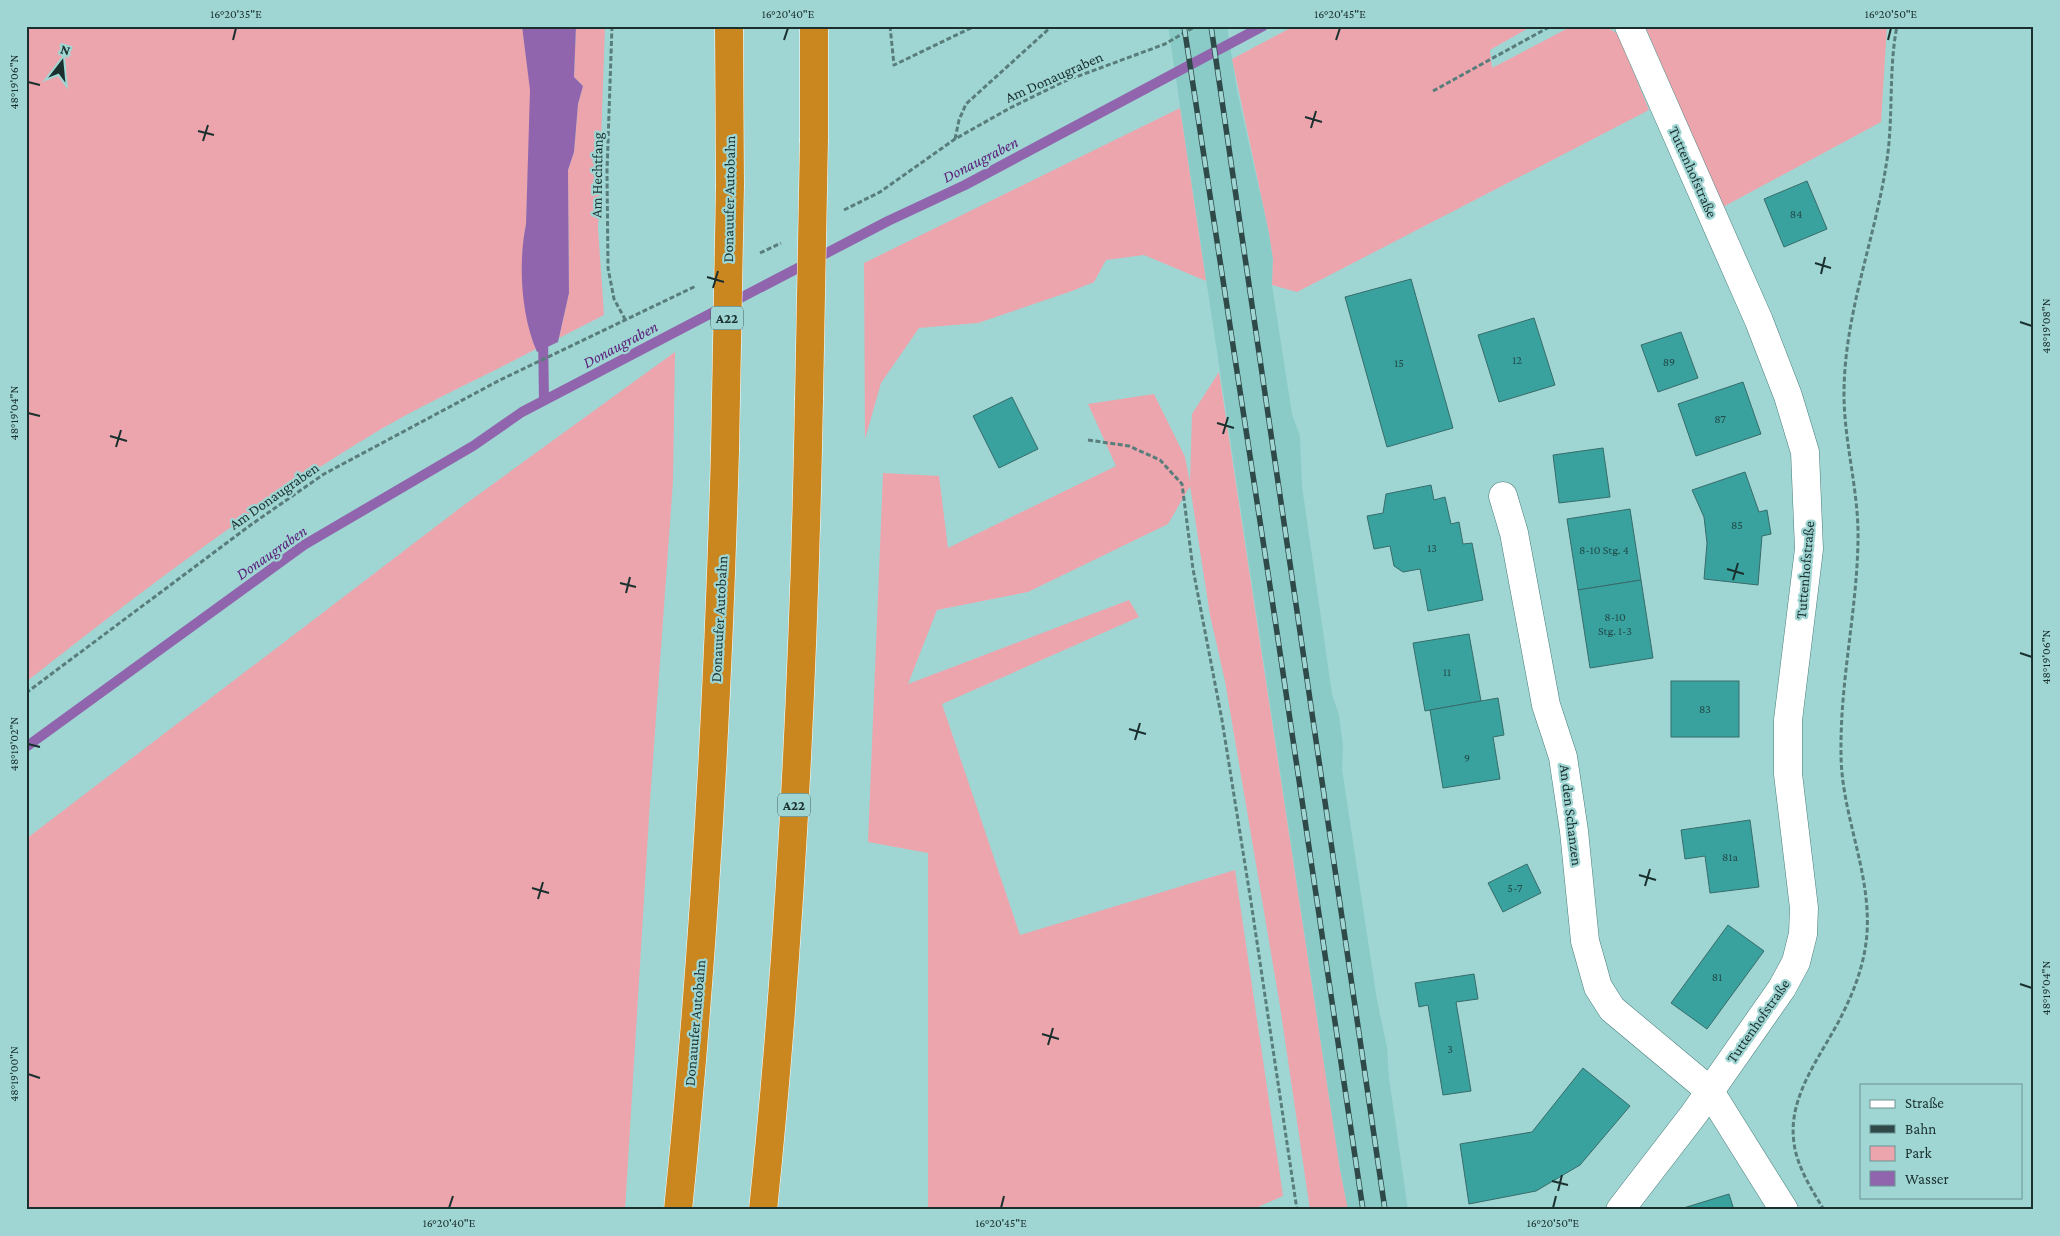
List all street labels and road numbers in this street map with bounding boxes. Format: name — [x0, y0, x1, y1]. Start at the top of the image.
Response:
street label: Am Donaugraben — [1003, 48, 1106, 107]
street label: Tuttenhofstraße — [1666, 124, 1720, 220]
street label: Am Hechtfang — [588, 132, 607, 218]
street label: Donauufer Autobahn — [720, 135, 738, 263]
road number: A22 — [711, 306, 743, 330]
street label: Am Donaugraben — [226, 459, 322, 534]
street label: Tuttenhofstraße — [1793, 520, 1817, 620]
street label: Donauufer Autobahn — [708, 555, 730, 683]
street label: An den Schanzen — [1557, 763, 1585, 867]
road number: A22 — [778, 794, 810, 816]
street label: Donauufer Autobahn — [682, 959, 708, 1087]
street label: Tuttenhofstraße — [1723, 976, 1793, 1066]

